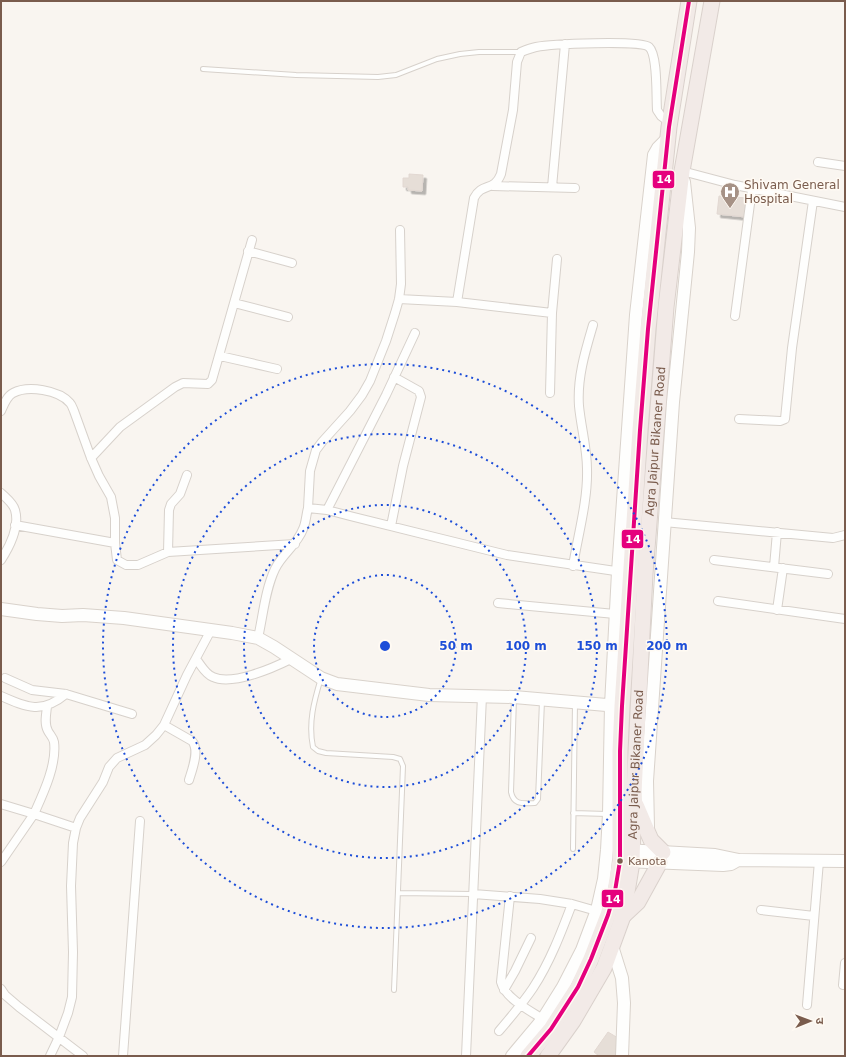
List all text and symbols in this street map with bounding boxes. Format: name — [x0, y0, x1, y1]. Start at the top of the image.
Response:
line badge: 14 — [652, 170, 675, 189]
text: 14 — [656, 173, 672, 186]
place label: Shivam General Hospital — [744, 178, 840, 206]
hospital icon: Shivam General Hospital — [719, 181, 741, 209]
street label: Agra Jaipur Bikaner Road — [643, 366, 668, 516]
line badge: 14 — [621, 529, 644, 549]
text: 14 — [625, 533, 641, 546]
centre of rings — [378, 639, 392, 653]
text: 50 m — [439, 639, 473, 653]
text: 100 m — [505, 639, 547, 653]
text: 150 m — [576, 639, 618, 653]
text: 200 m — [646, 639, 688, 653]
street label: Agra Jaipur Bikaner Road — [626, 689, 646, 840]
place label: Kanota — [628, 855, 667, 868]
marker: Kanota — [615, 856, 625, 866]
line badge: 14 — [601, 889, 624, 908]
text: 14 — [605, 893, 621, 906]
north arrow — [790, 1001, 830, 1041]
text: उ — [813, 1018, 826, 1025]

